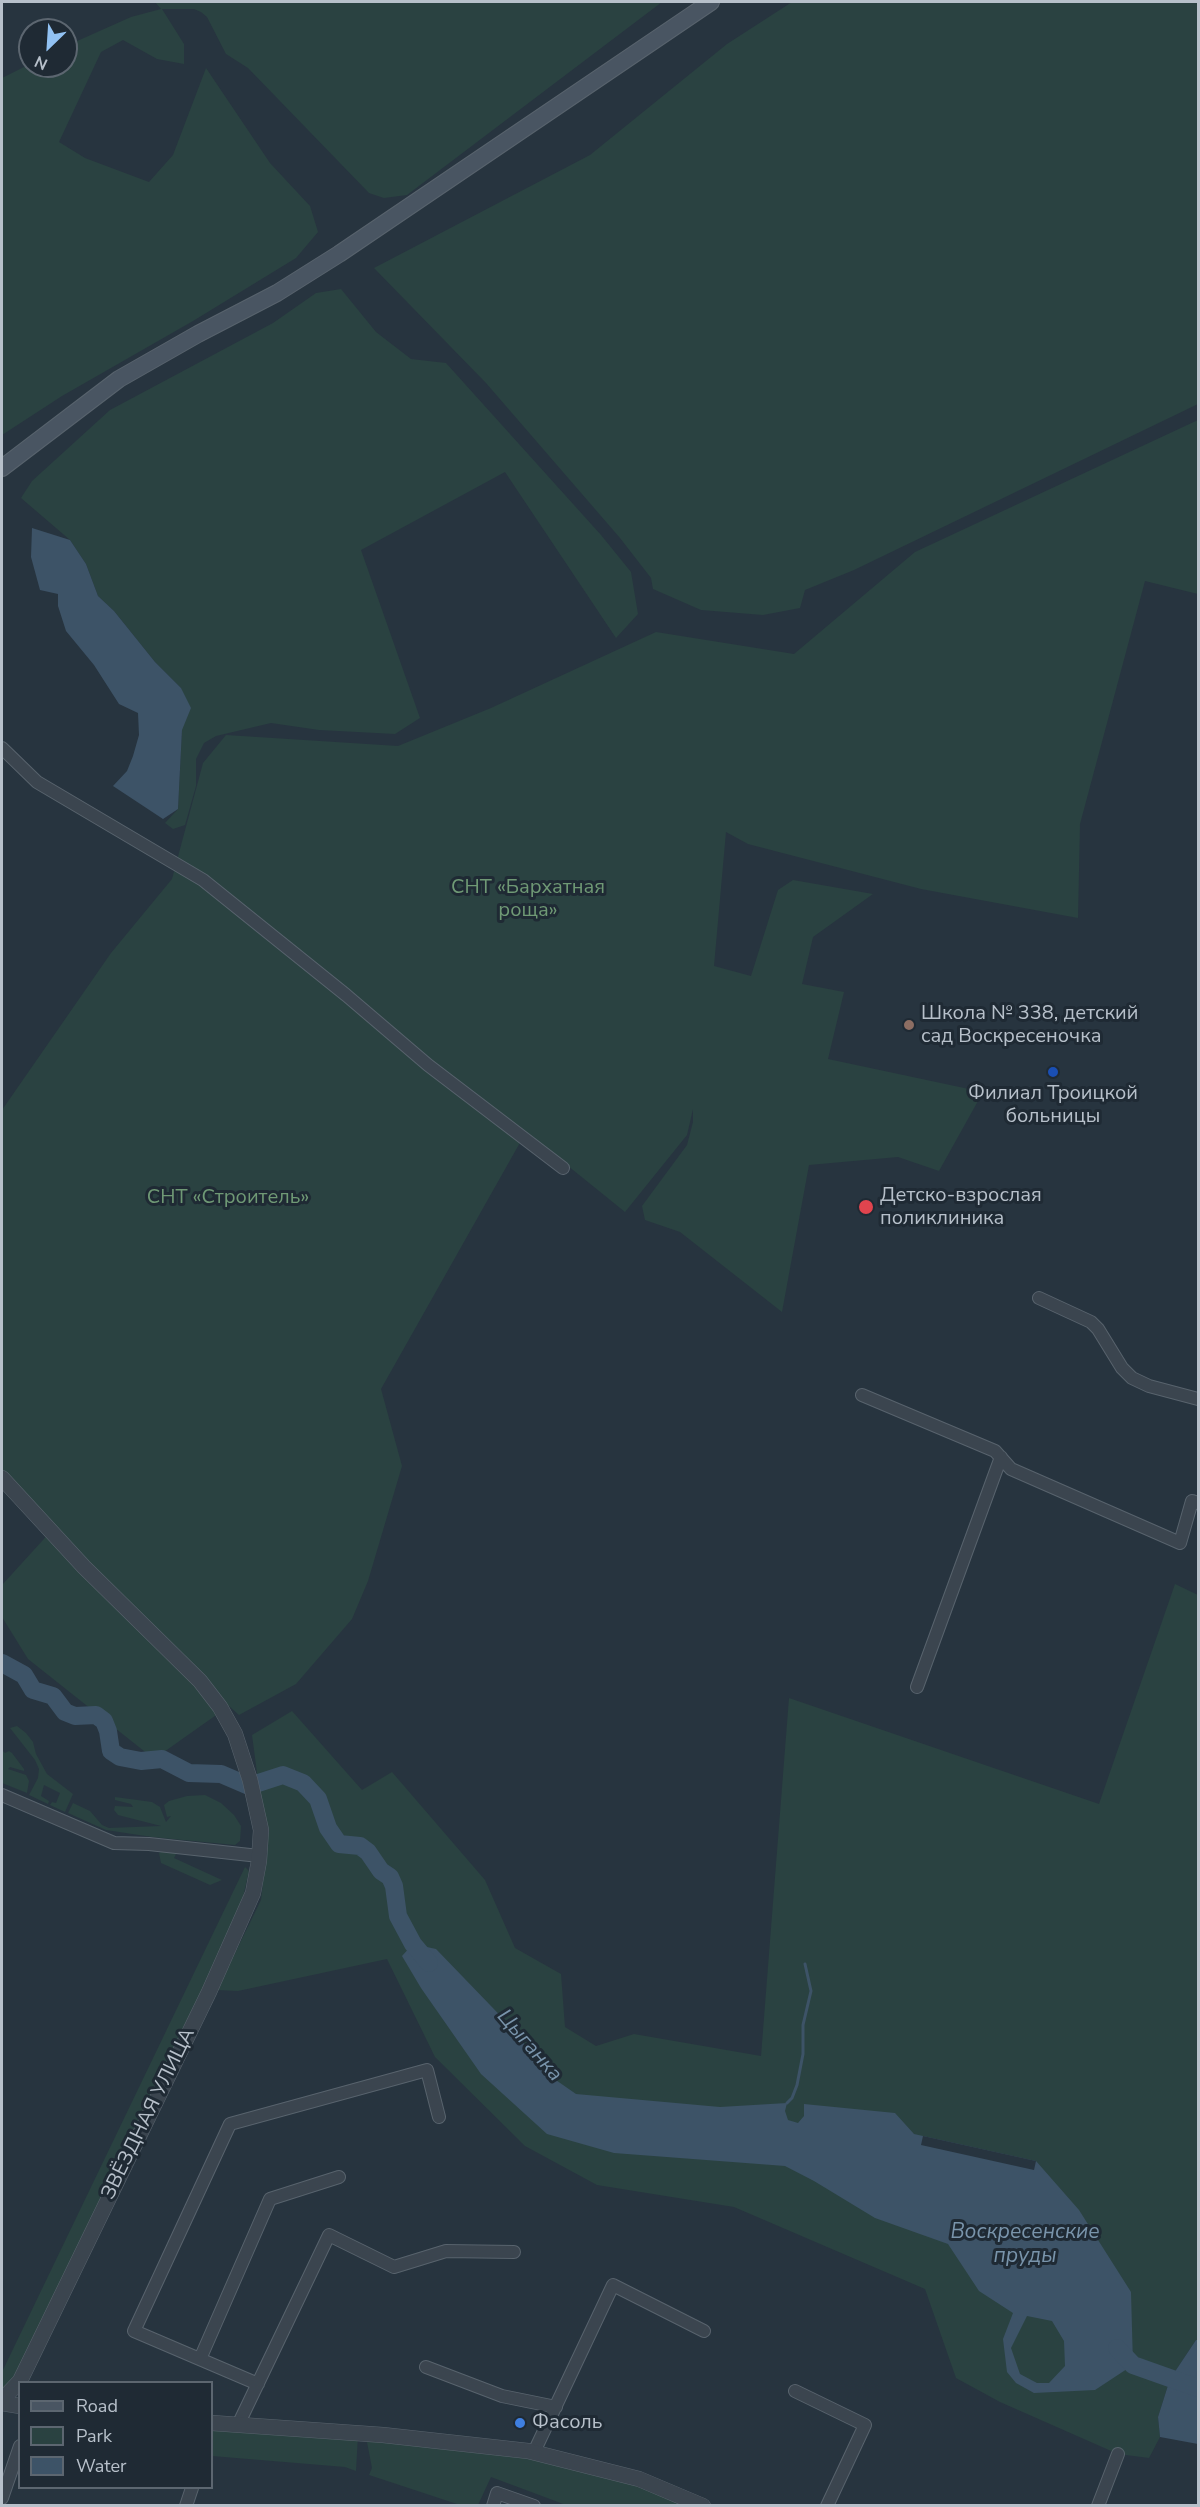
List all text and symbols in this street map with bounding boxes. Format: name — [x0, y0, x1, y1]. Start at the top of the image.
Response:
north arrow — [18, 18, 78, 78]
text: N — [31, 50, 51, 75]
park label: СНТ «Бархатная роща» — [451, 876, 605, 923]
place label: Школа № 338, детский сад Воскресеночка — [921, 1002, 1138, 1049]
marker: Школа № 338, детский сад Воскресеночка — [902, 1018, 916, 1032]
marker: Филиал Троицкой больницы — [1046, 1065, 1060, 1079]
place label: Филиал Троицкой больницы — [968, 1082, 1138, 1129]
place label: Детско-взрослая поликлиника — [880, 1184, 1042, 1231]
park label: СНТ «Строитель» — [147, 1186, 309, 1210]
marker: Детско-взрослая поликлиника — [857, 1198, 875, 1216]
water label: Цыганка — [491, 2005, 567, 2087]
street label: ЗВЁЗДНАЯ УЛИЦА — [97, 2024, 201, 2204]
water label: Воскресенские пруды — [950, 2220, 1100, 2270]
legend — [18, 2381, 213, 2489]
text: Road — [76, 2394, 118, 2418]
place label: Фасоль — [532, 2411, 602, 2435]
marker: Фасоль — [513, 2416, 527, 2430]
text: Park — [76, 2424, 112, 2448]
text: Water — [76, 2454, 127, 2478]

